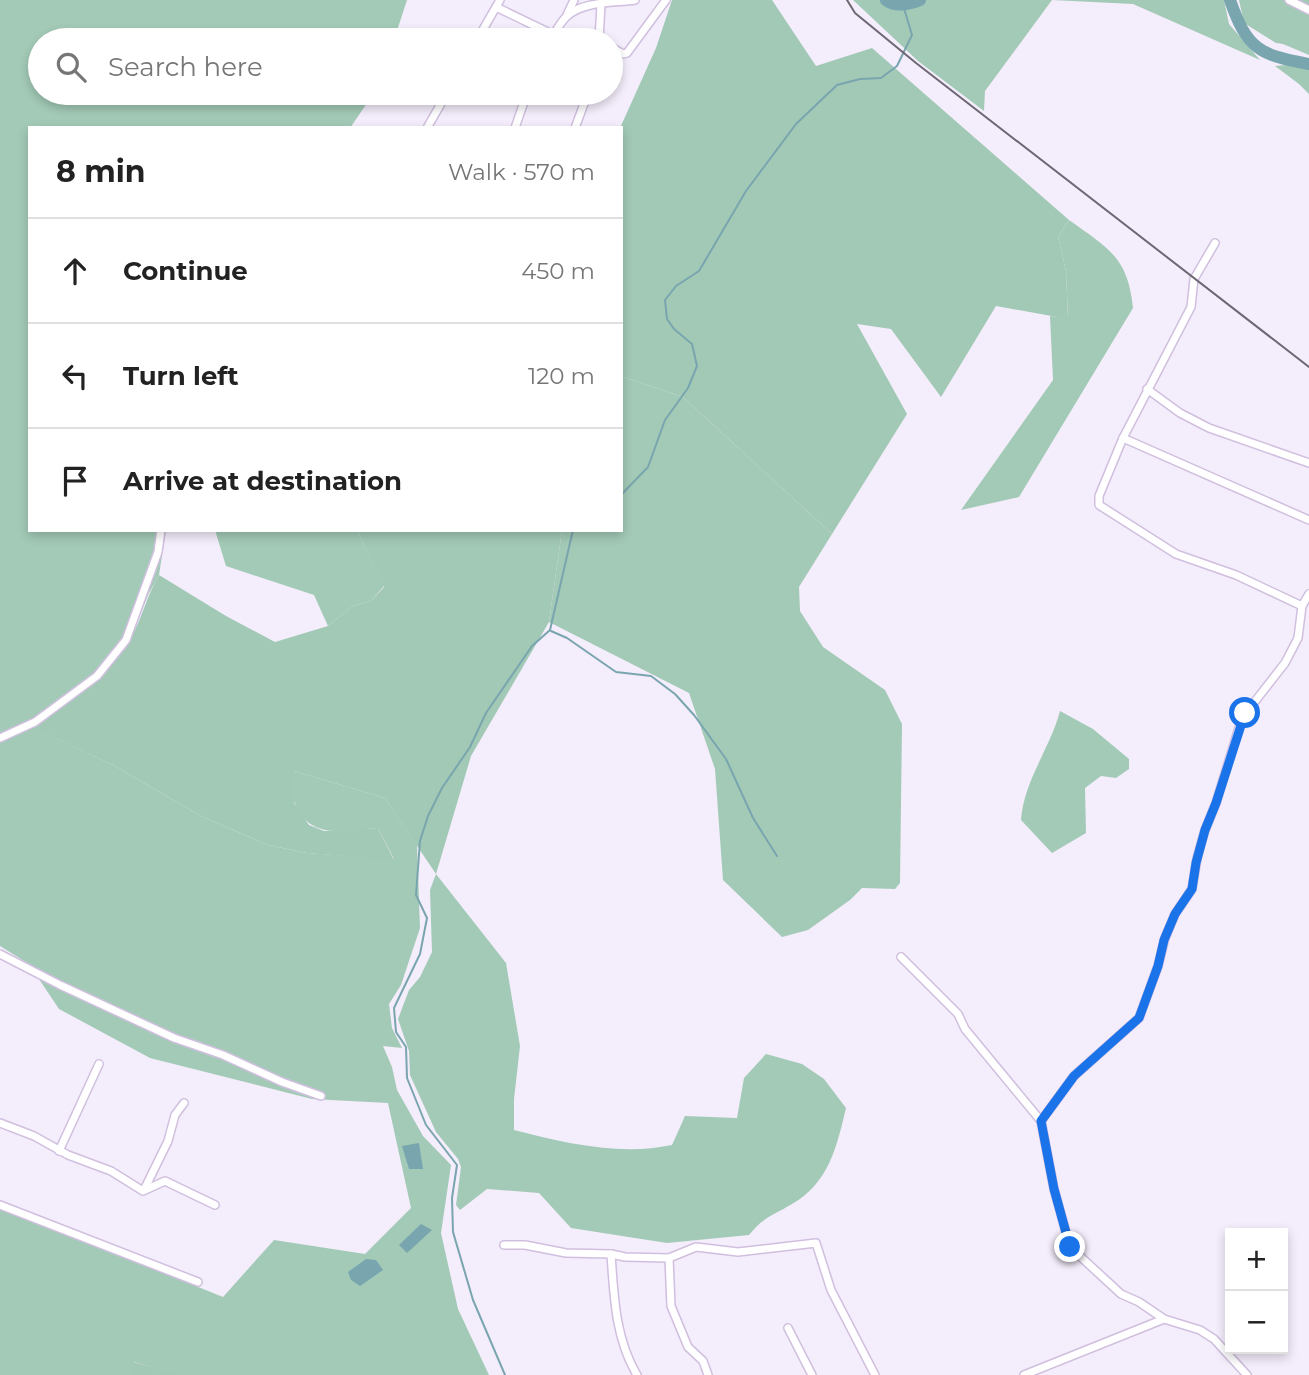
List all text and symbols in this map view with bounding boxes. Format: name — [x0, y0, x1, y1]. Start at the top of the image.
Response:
search box — [28, 28, 623, 105]
icon: search — [52, 48, 90, 86]
text: Search here — [108, 51, 263, 83]
text: 8 min — [56, 153, 146, 190]
text: Walk · 570 m — [448, 158, 595, 186]
icon: ahead — [56, 252, 94, 290]
text: Continue — [123, 255, 248, 287]
text: 450 m — [521, 257, 595, 285]
icon: left — [56, 357, 94, 395]
text: Turn left — [123, 360, 239, 392]
text: 120 m — [528, 362, 595, 390]
icon: arrive — [56, 462, 94, 500]
text: Arrive at destination — [123, 465, 402, 497]
route start — [1229, 697, 1260, 728]
map controls — [1225, 1228, 1288, 1354]
button: + — [1225, 1228, 1288, 1291]
route end — [1054, 1231, 1085, 1262]
button: − — [1225, 1291, 1288, 1354]

